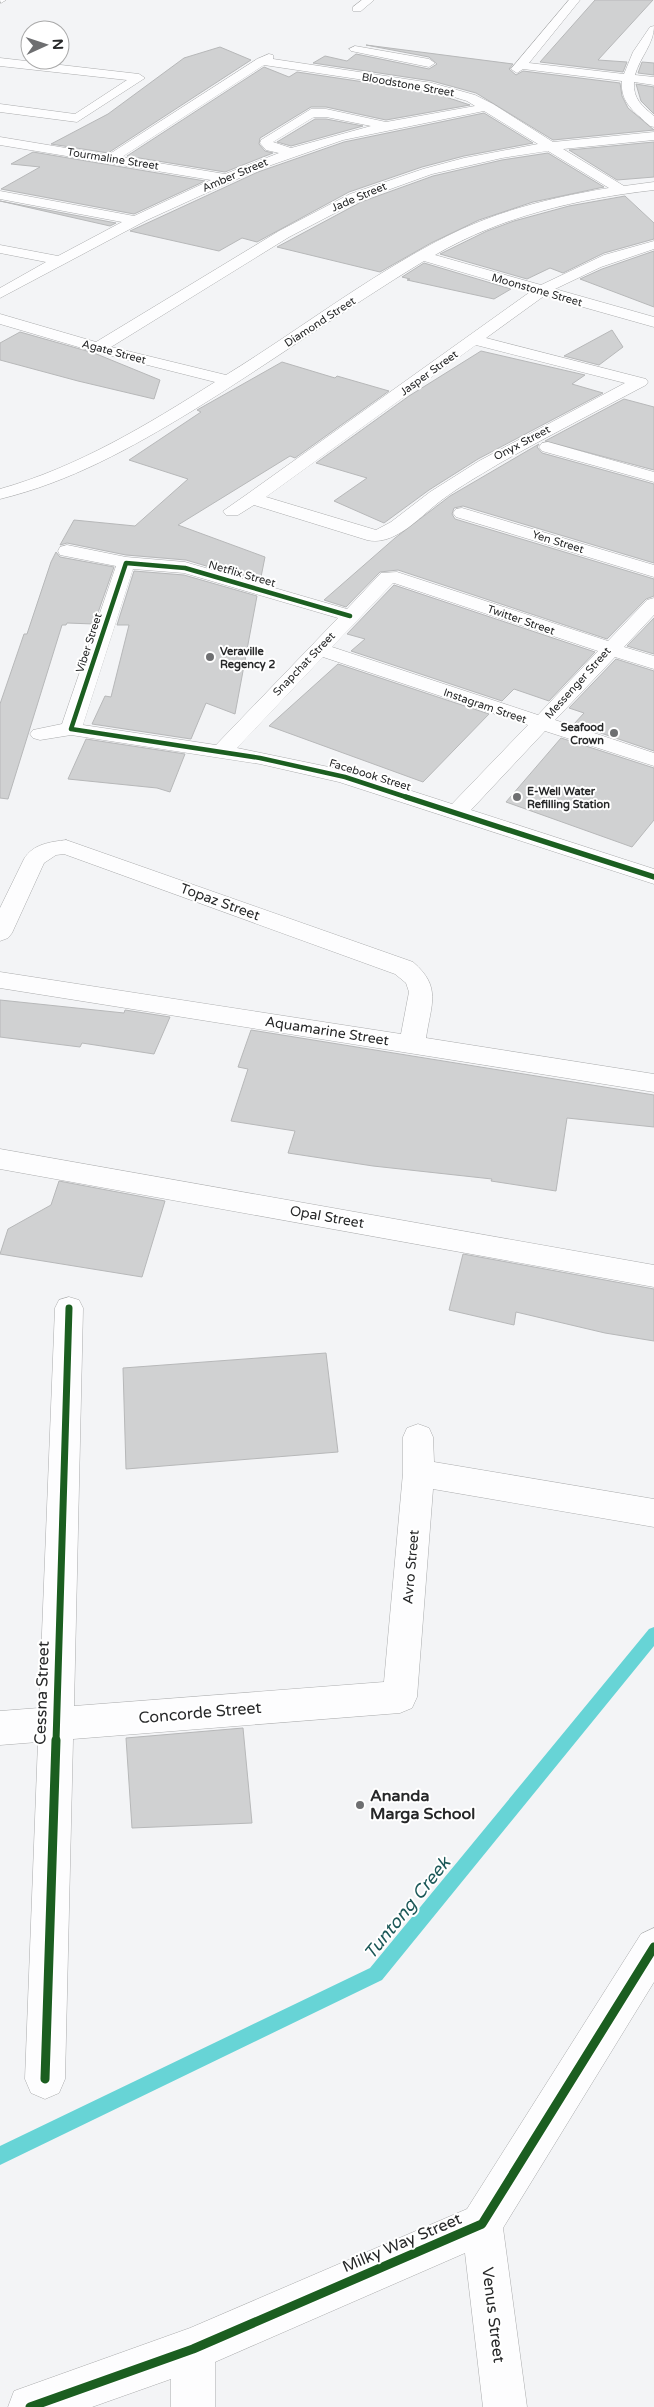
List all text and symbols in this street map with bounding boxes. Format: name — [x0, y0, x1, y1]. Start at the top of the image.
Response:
north arrow — [20, 20, 70, 70]
text: N — [49, 38, 66, 50]
street label: Bloodstone Street — [361, 70, 455, 100]
street label: Tourmaline Street — [66, 145, 160, 173]
street label: Amber Street — [200, 155, 270, 195]
street label: Jade Street — [329, 180, 389, 214]
street label: Moonstone Street — [490, 271, 584, 309]
street label: Diamond Street — [282, 294, 358, 350]
street label: Agate Street — [81, 337, 147, 367]
street label: Jasper Street — [398, 348, 460, 398]
street label: Onyx Street — [492, 423, 552, 463]
street label: Yen Street — [531, 528, 585, 556]
street label: Netflix Street — [207, 558, 277, 590]
street label: Twitter Street — [486, 602, 556, 638]
street label: Viber Street — [73, 612, 105, 674]
street label: Snapchat Street — [270, 629, 338, 699]
place label: Veraville Regency 2 — [220, 645, 276, 672]
street label: Messenger Street — [542, 645, 614, 721]
marker: Veraville Regency 2 — [204, 651, 216, 663]
street label: Instagram Street — [442, 686, 528, 726]
place label: Seafood Crown — [561, 721, 604, 747]
marker: Seafood Crown — [608, 727, 620, 739]
street label: Facebook Street — [328, 756, 412, 794]
place label: E-Well Water Refilling Station — [527, 785, 610, 812]
marker: E-Well Water Refilling Station — [511, 791, 523, 803]
street label: Topaz Street — [178, 880, 263, 924]
street label: Aquamarine Street — [264, 1013, 391, 1049]
street label: Opal Street — [289, 1202, 366, 1232]
street label: Avro Street — [399, 1528, 423, 1605]
street label: Cessna Street — [30, 1641, 54, 1745]
street label: Concorde Street — [138, 1698, 262, 1728]
place label: Ananda Marga School — [370, 1786, 475, 1824]
marker: Ananda Marga School — [354, 1799, 366, 1811]
water label: Tuntong Creek — [359, 1851, 456, 1964]
street label: Milky Way Street — [339, 2209, 465, 2277]
street label: Venus Street — [477, 2266, 509, 2364]

